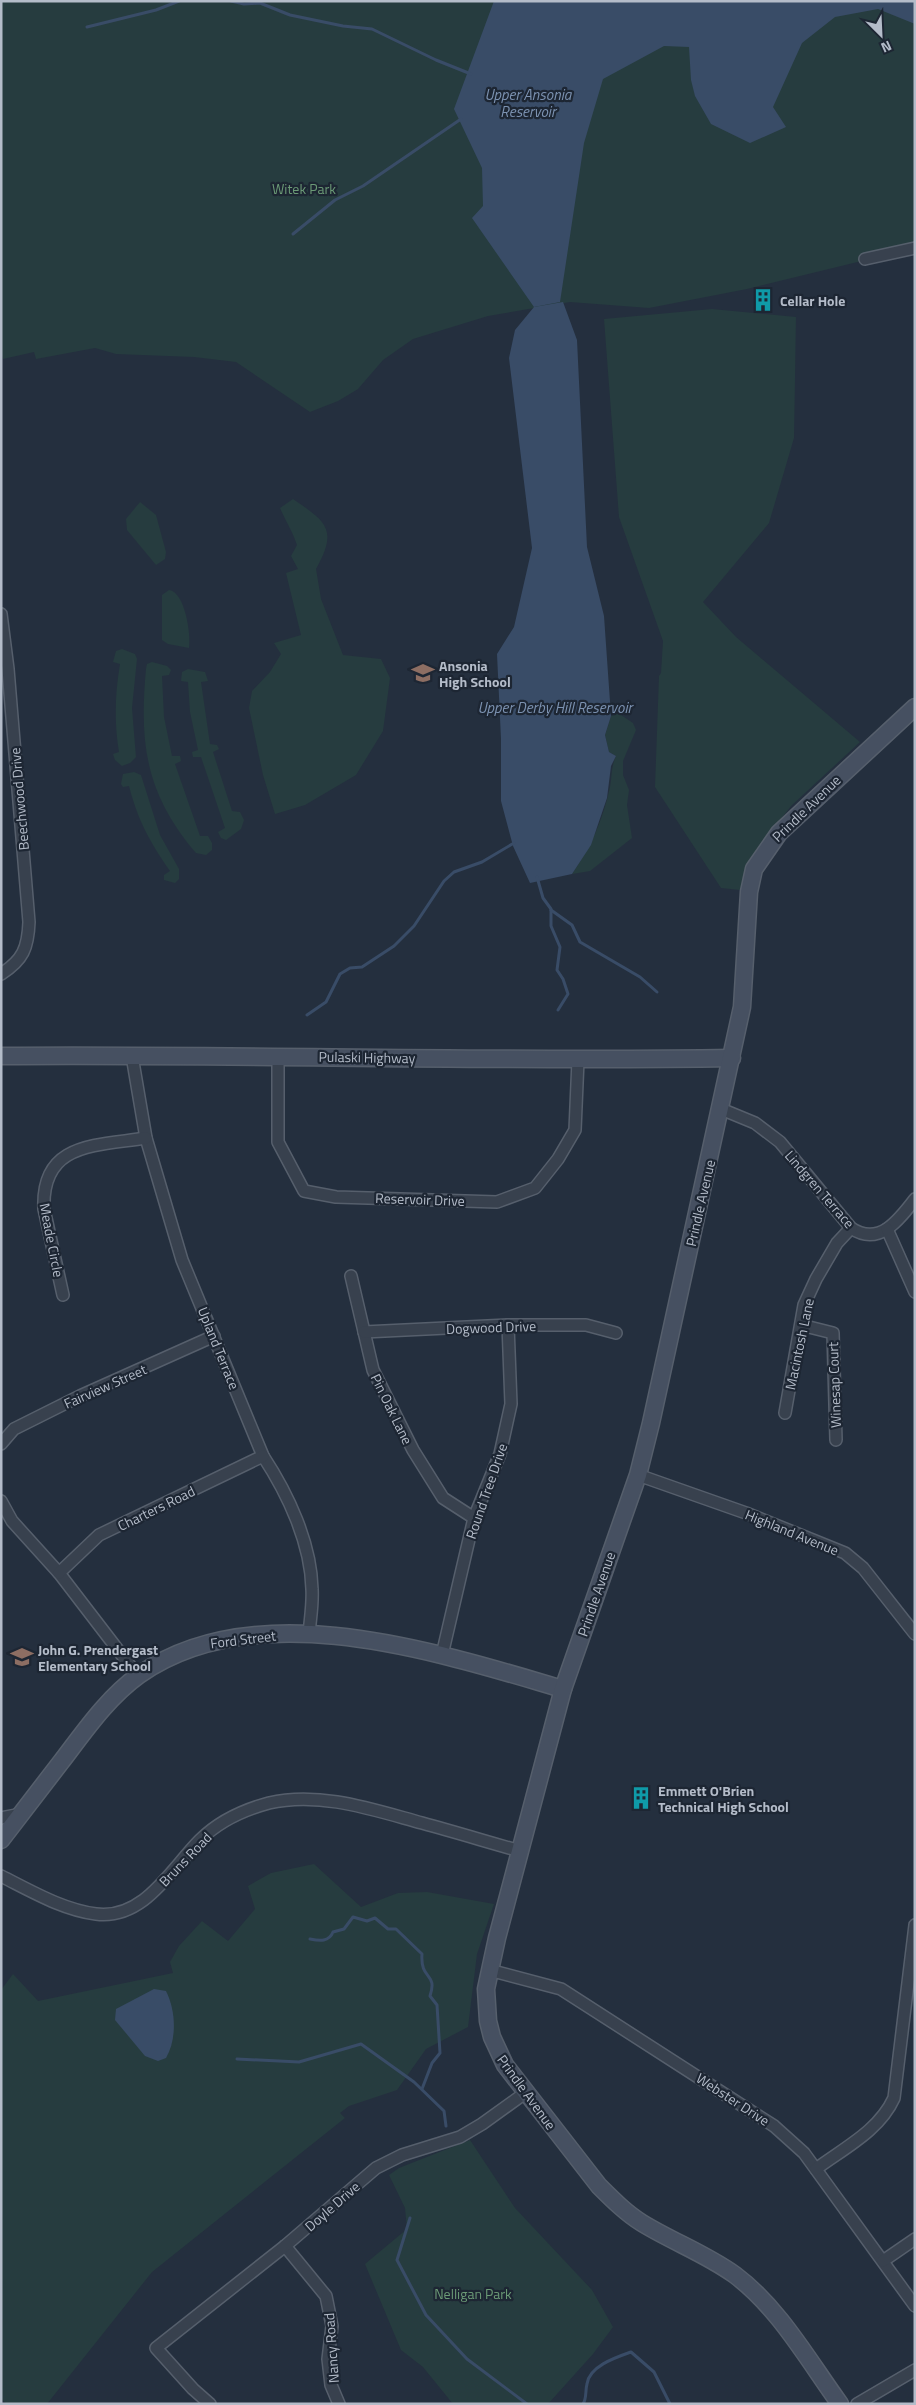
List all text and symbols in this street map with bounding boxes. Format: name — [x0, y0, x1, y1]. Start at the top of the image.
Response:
north arrow — [856, 10, 906, 60]
text: N — [878, 36, 895, 59]
water label: Upper Ansonia Reservoir — [485, 83, 573, 123]
park label: Witek Park — [272, 178, 336, 199]
building icon: Cellar Hole — [750, 287, 776, 313]
place label: Cellar Hole — [780, 290, 845, 311]
place label: Ansonia High School — [439, 655, 511, 692]
school or university icon: Ansonia High School — [410, 660, 436, 686]
water label: Upper Derby Hill Reservoir — [478, 696, 634, 719]
street label: Beechwood Drive — [4, 747, 34, 851]
street label: Prindle Avenue — [767, 770, 845, 846]
street label: Pulaski Highway — [318, 1046, 416, 1068]
street label: Lindgren Terrace — [780, 1145, 860, 1233]
street label: Prindle Avenue — [680, 1158, 720, 1248]
street label: Reservoir Drive — [375, 1187, 465, 1211]
street label: Meade Circle — [35, 1201, 69, 1279]
street label: Macintosh Lane — [779, 1296, 819, 1392]
street label: Upland Terrace — [193, 1303, 245, 1393]
street label: Dogwood Drive — [446, 1315, 536, 1339]
street label: Winesap Court — [822, 1342, 846, 1428]
street label: Fairview Street — [60, 1358, 150, 1414]
street label: Pin Oak Lane — [366, 1370, 418, 1448]
street label: Round Tree Drive — [460, 1440, 512, 1542]
street label: Charters Road — [114, 1480, 198, 1536]
street label: Highland Avenue — [742, 1504, 842, 1560]
street label: Prindle Avenue — [572, 1549, 620, 1639]
street label: Ford Street — [209, 1625, 277, 1653]
place label: John G. Prendergast Elementary School — [38, 1639, 158, 1676]
school or university icon: John G. Prendergast Elementary School — [9, 1644, 35, 1670]
place label: Emmett O'Brien Technical High School — [658, 1780, 789, 1817]
building icon: Emmett O'Brien Technical High School — [628, 1785, 654, 1811]
street label: Bruns Road — [154, 1827, 216, 1891]
street label: Prindle Avenue — [493, 2050, 561, 2134]
street label: Webster Drive — [692, 2067, 774, 2131]
street label: Doyle Drive — [300, 2176, 364, 2236]
park label: Nelligan Park — [434, 2283, 512, 2304]
street label: Nancy Road — [318, 2312, 344, 2384]

